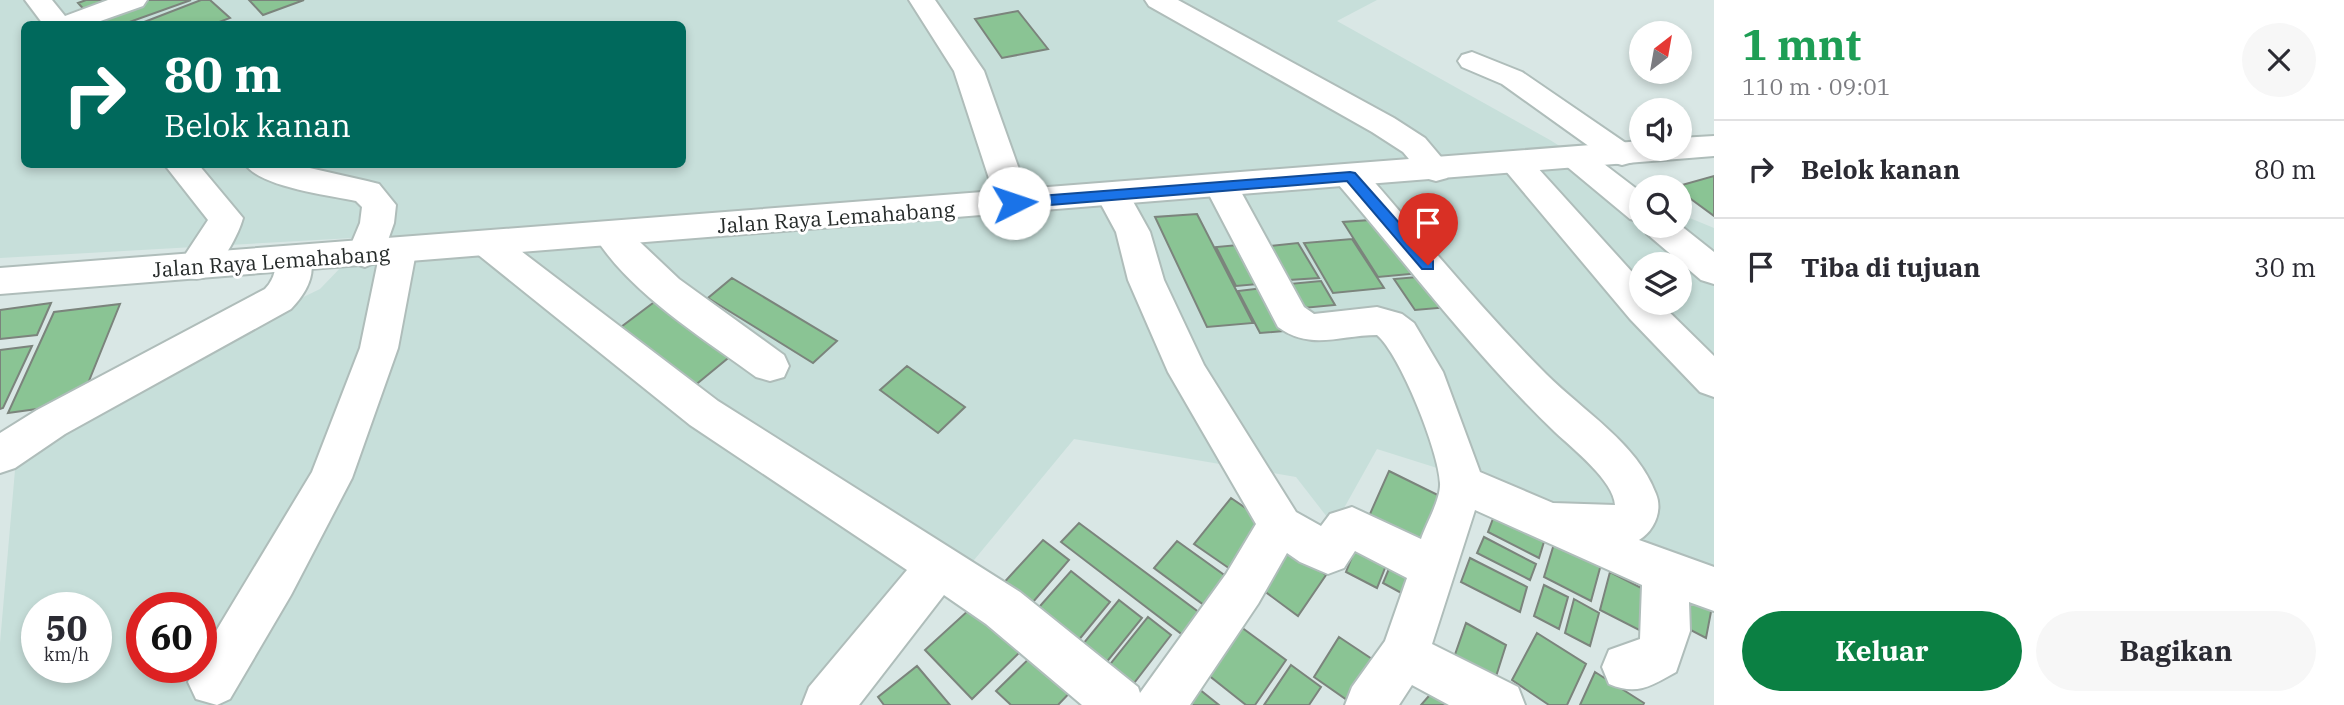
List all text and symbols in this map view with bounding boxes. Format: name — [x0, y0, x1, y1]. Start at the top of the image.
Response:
text: 1 mnt — [1742, 17, 1861, 72]
north arrow — [1629, 21, 1692, 84]
map controls — [1629, 21, 1692, 315]
button: close — [2242, 23, 2316, 97]
text: 80 m — [164, 42, 282, 105]
icon: right — [49, 49, 140, 140]
text: 110 m · 09:01 — [1742, 71, 1891, 101]
button: sound — [1629, 98, 1692, 161]
text: Belok kanan — [164, 104, 351, 146]
icon: right — [1742, 150, 1780, 188]
text: Belok kanan — [1801, 152, 1960, 186]
text: 80 m — [2254, 152, 2316, 186]
position arrow — [977, 166, 1051, 240]
button: search — [1629, 175, 1692, 238]
pin — [1398, 193, 1458, 265]
street label: Jalan Raya Lemahabang — [716, 195, 956, 239]
icon: arrive — [1409, 204, 1447, 242]
street label: Jalan Raya Lemahabang — [151, 239, 391, 283]
icon: arrive — [1742, 248, 1780, 286]
text: Tiba di tujuan — [1801, 250, 1981, 284]
text: 30 m — [2254, 250, 2316, 284]
button: layers — [1629, 252, 1692, 315]
speed limit sign: 60 — [126, 592, 217, 683]
text: 50 — [45, 605, 88, 651]
button: Keluar — [1742, 611, 2022, 691]
button: Bagikan — [2036, 611, 2316, 691]
text: km/h — [44, 643, 89, 666]

